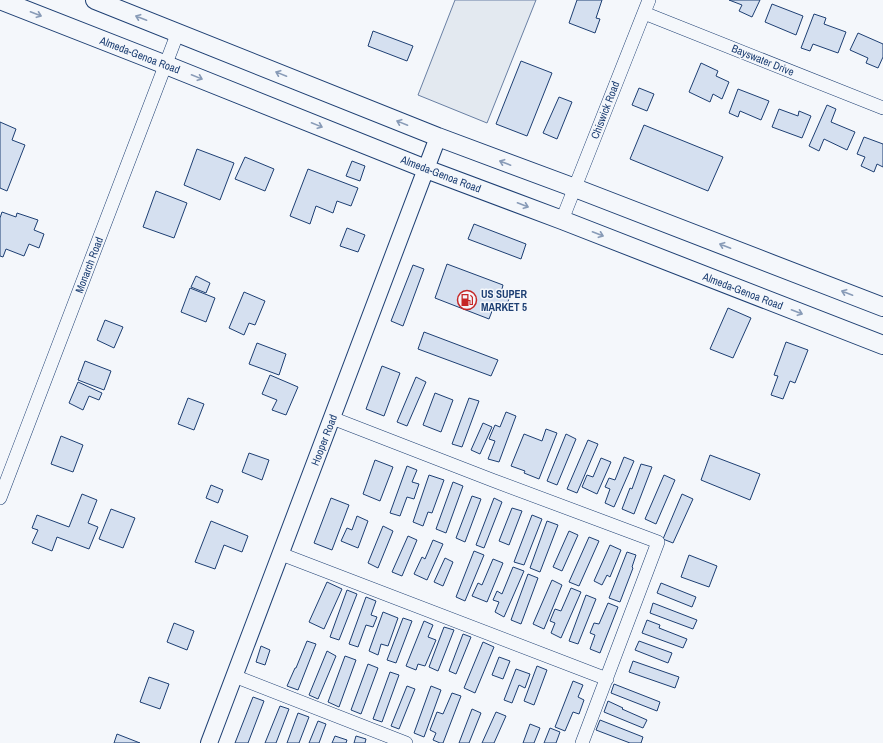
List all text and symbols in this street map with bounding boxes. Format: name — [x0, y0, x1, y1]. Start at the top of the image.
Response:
one-way arrow — [30, 11, 42, 19]
one-way arrow — [136, 14, 148, 22]
street label: Almeda-Genoa Road — [97, 33, 182, 77]
street label: Bayswater Drive — [730, 41, 796, 79]
one-way arrow — [276, 70, 288, 78]
one-way arrow — [190, 74, 202, 81]
street label: Chiswick Road — [588, 79, 622, 141]
one-way arrow — [397, 118, 409, 126]
one-way arrow — [311, 122, 323, 130]
street label: Almeda-Genoa Road — [398, 152, 483, 196]
one-way arrow — [500, 158, 512, 166]
one-way arrow — [516, 201, 528, 209]
one-way arrow — [591, 230, 603, 238]
street label: Monarch Road — [72, 235, 106, 295]
one-way arrow — [720, 242, 732, 250]
street label: Almeda-Genoa Road — [700, 269, 785, 313]
place label: US SUPER MARKET 5 — [481, 287, 528, 314]
one-way arrow — [841, 288, 853, 296]
fuel station icon: US SUPER MARKET 5 — [456, 289, 478, 311]
one-way arrow — [791, 308, 803, 316]
street label: Hooper Road — [308, 412, 340, 468]

